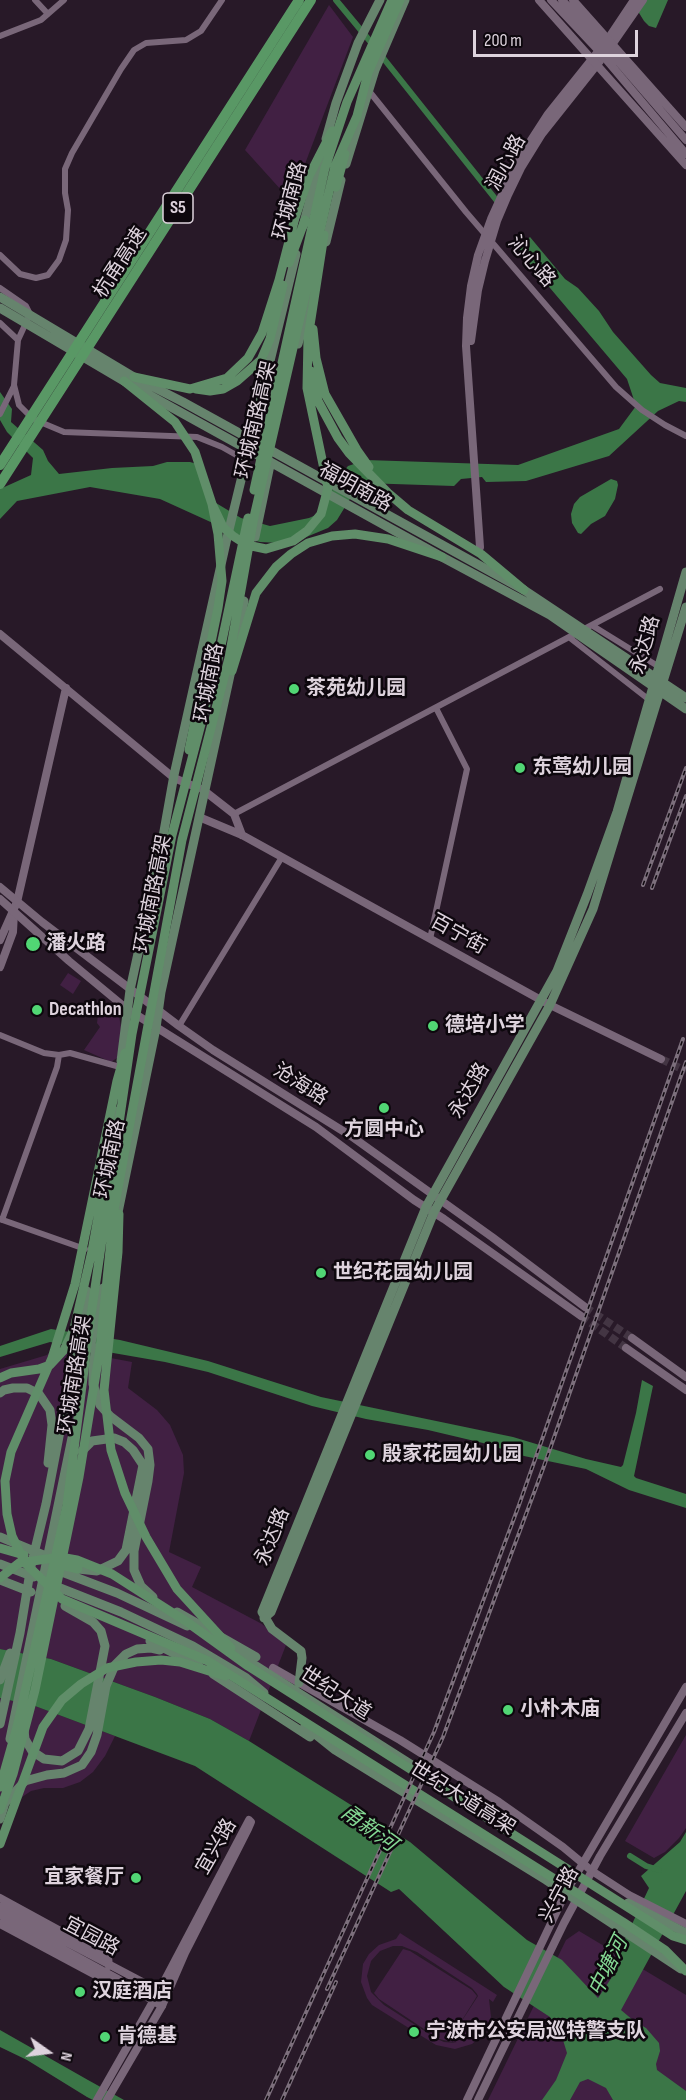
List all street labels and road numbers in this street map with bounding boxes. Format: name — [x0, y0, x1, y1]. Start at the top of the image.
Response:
street label: 润心路 — [482, 131, 532, 195]
street label: 环城南路 — [269, 159, 313, 243]
road number: S5 — [163, 193, 193, 223]
street label: 杭甬高速 — [89, 223, 153, 303]
street label: 沁心路 — [502, 231, 560, 293]
street label: 环城南路高架 — [232, 359, 282, 481]
street label: 福明南路 — [314, 458, 396, 518]
street label: 永达路 — [626, 613, 666, 677]
street label: 环城南路 — [191, 641, 229, 725]
street label: 环城南路高架 — [131, 833, 177, 955]
street label: 百宁街 — [426, 910, 490, 960]
street label: 沧海路 — [268, 1059, 332, 1111]
street label: 永达路 — [445, 1059, 495, 1123]
street label: 环城南路 — [91, 1117, 131, 1201]
street label: 环城南路高架 — [55, 1314, 97, 1436]
street label: 永达路 — [251, 1505, 295, 1569]
street label: 世纪大道 — [295, 1662, 375, 1726]
street label: 世纪大道高架 — [405, 1757, 519, 1841]
street label: 宜兴路 — [192, 1815, 242, 1879]
street label: 兴宁路 — [535, 1863, 585, 1927]
street label: 宜园路 — [59, 1912, 123, 1962]

